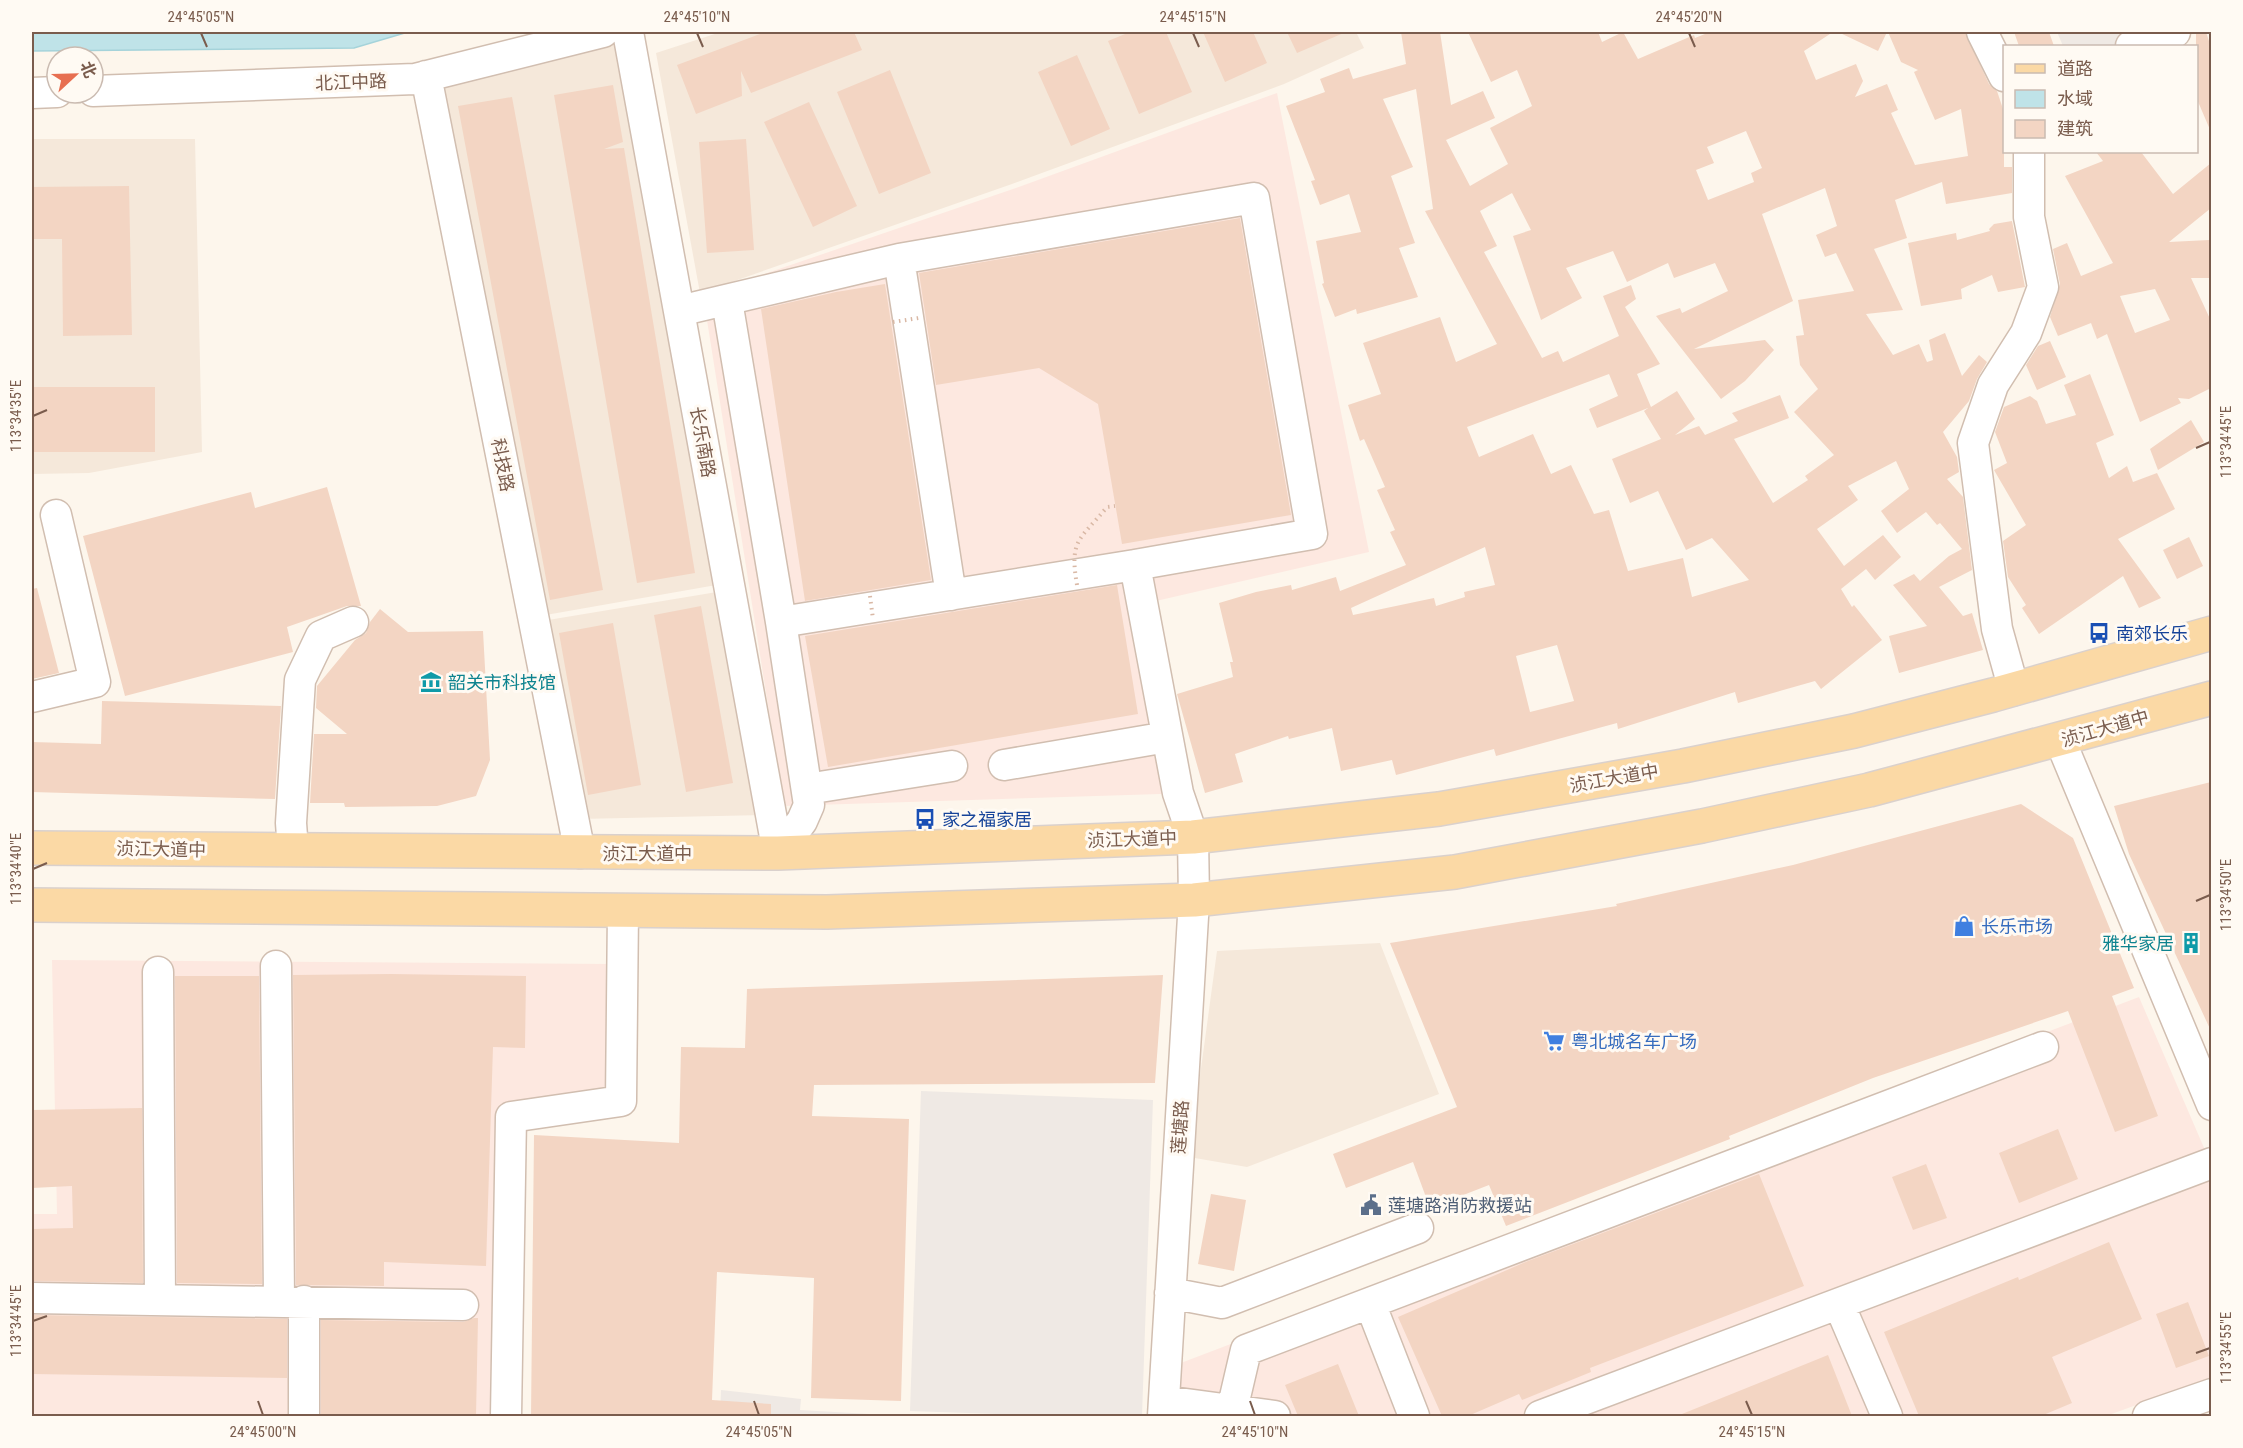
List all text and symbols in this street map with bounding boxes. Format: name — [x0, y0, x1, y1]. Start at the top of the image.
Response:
text: 24°45'05"N — [168, 8, 234, 26]
text: 24°45'10"N — [664, 8, 730, 26]
text: 24°45'15"N — [1160, 8, 1226, 26]
text: 24°45'20"N — [1656, 8, 1722, 26]
north arrow — [45, 45, 105, 105]
legend — [2003, 45, 2198, 153]
text: 道路 — [2057, 58, 2093, 79]
text: 北 — [77, 59, 100, 81]
street label: 北江中路 — [315, 70, 387, 94]
text: 水域 — [2057, 88, 2093, 109]
text: 建筑 — [2057, 118, 2093, 139]
text: 113°34'35"E — [7, 380, 25, 452]
street label: 长乐南路 — [686, 405, 720, 479]
text: 113°34'45"E — [2217, 406, 2235, 478]
street label: 科技路 — [488, 436, 518, 494]
bus stop icon: 南郊长乐 — [2087, 621, 2111, 645]
place label: 南郊长乐 — [2116, 623, 2188, 644]
museum icon: 韶关市科技馆 — [419, 670, 443, 694]
place label: 韶关市科技馆 — [448, 672, 556, 693]
street label: 浈江大道中 — [2059, 706, 2151, 750]
street label: 浈江大道中 — [1568, 760, 1660, 796]
bus stop icon: 家之福家居 — [913, 807, 937, 831]
place label: 家之福家居 — [942, 809, 1032, 830]
street label: 浈江大道中 — [1087, 827, 1177, 851]
text: 113°34'40"E — [7, 833, 25, 905]
street label: 浈江大道中 — [116, 838, 206, 860]
street label: 浈江大道中 — [602, 843, 692, 864]
text: 113°34'50"E — [2217, 859, 2235, 931]
shop icon: 长乐市场 — [1952, 914, 1976, 938]
place label: 长乐市场 — [1981, 916, 2053, 937]
building icon: 雅华家居 — [2179, 931, 2203, 955]
place label: 雅华家居 — [2102, 933, 2174, 954]
supermarket icon: 粤北城名车广场 — [1542, 1029, 1566, 1053]
place label: 粤北城名车广场 — [1571, 1031, 1697, 1052]
street label: 莲塘路 — [1168, 1099, 1192, 1155]
public building icon: 莲塘路消防救援站 — [1359, 1193, 1383, 1217]
place label: 莲塘路消防救援站 — [1388, 1195, 1532, 1216]
text: 113°34'45"E — [7, 1285, 25, 1357]
text: 113°34'55"E — [2217, 1312, 2235, 1384]
text: 24°45'00"N — [230, 1423, 296, 1441]
text: 24°45'05"N — [726, 1423, 792, 1441]
text: 24°45'10"N — [1222, 1423, 1288, 1441]
text: 24°45'15"N — [1719, 1423, 1785, 1441]

